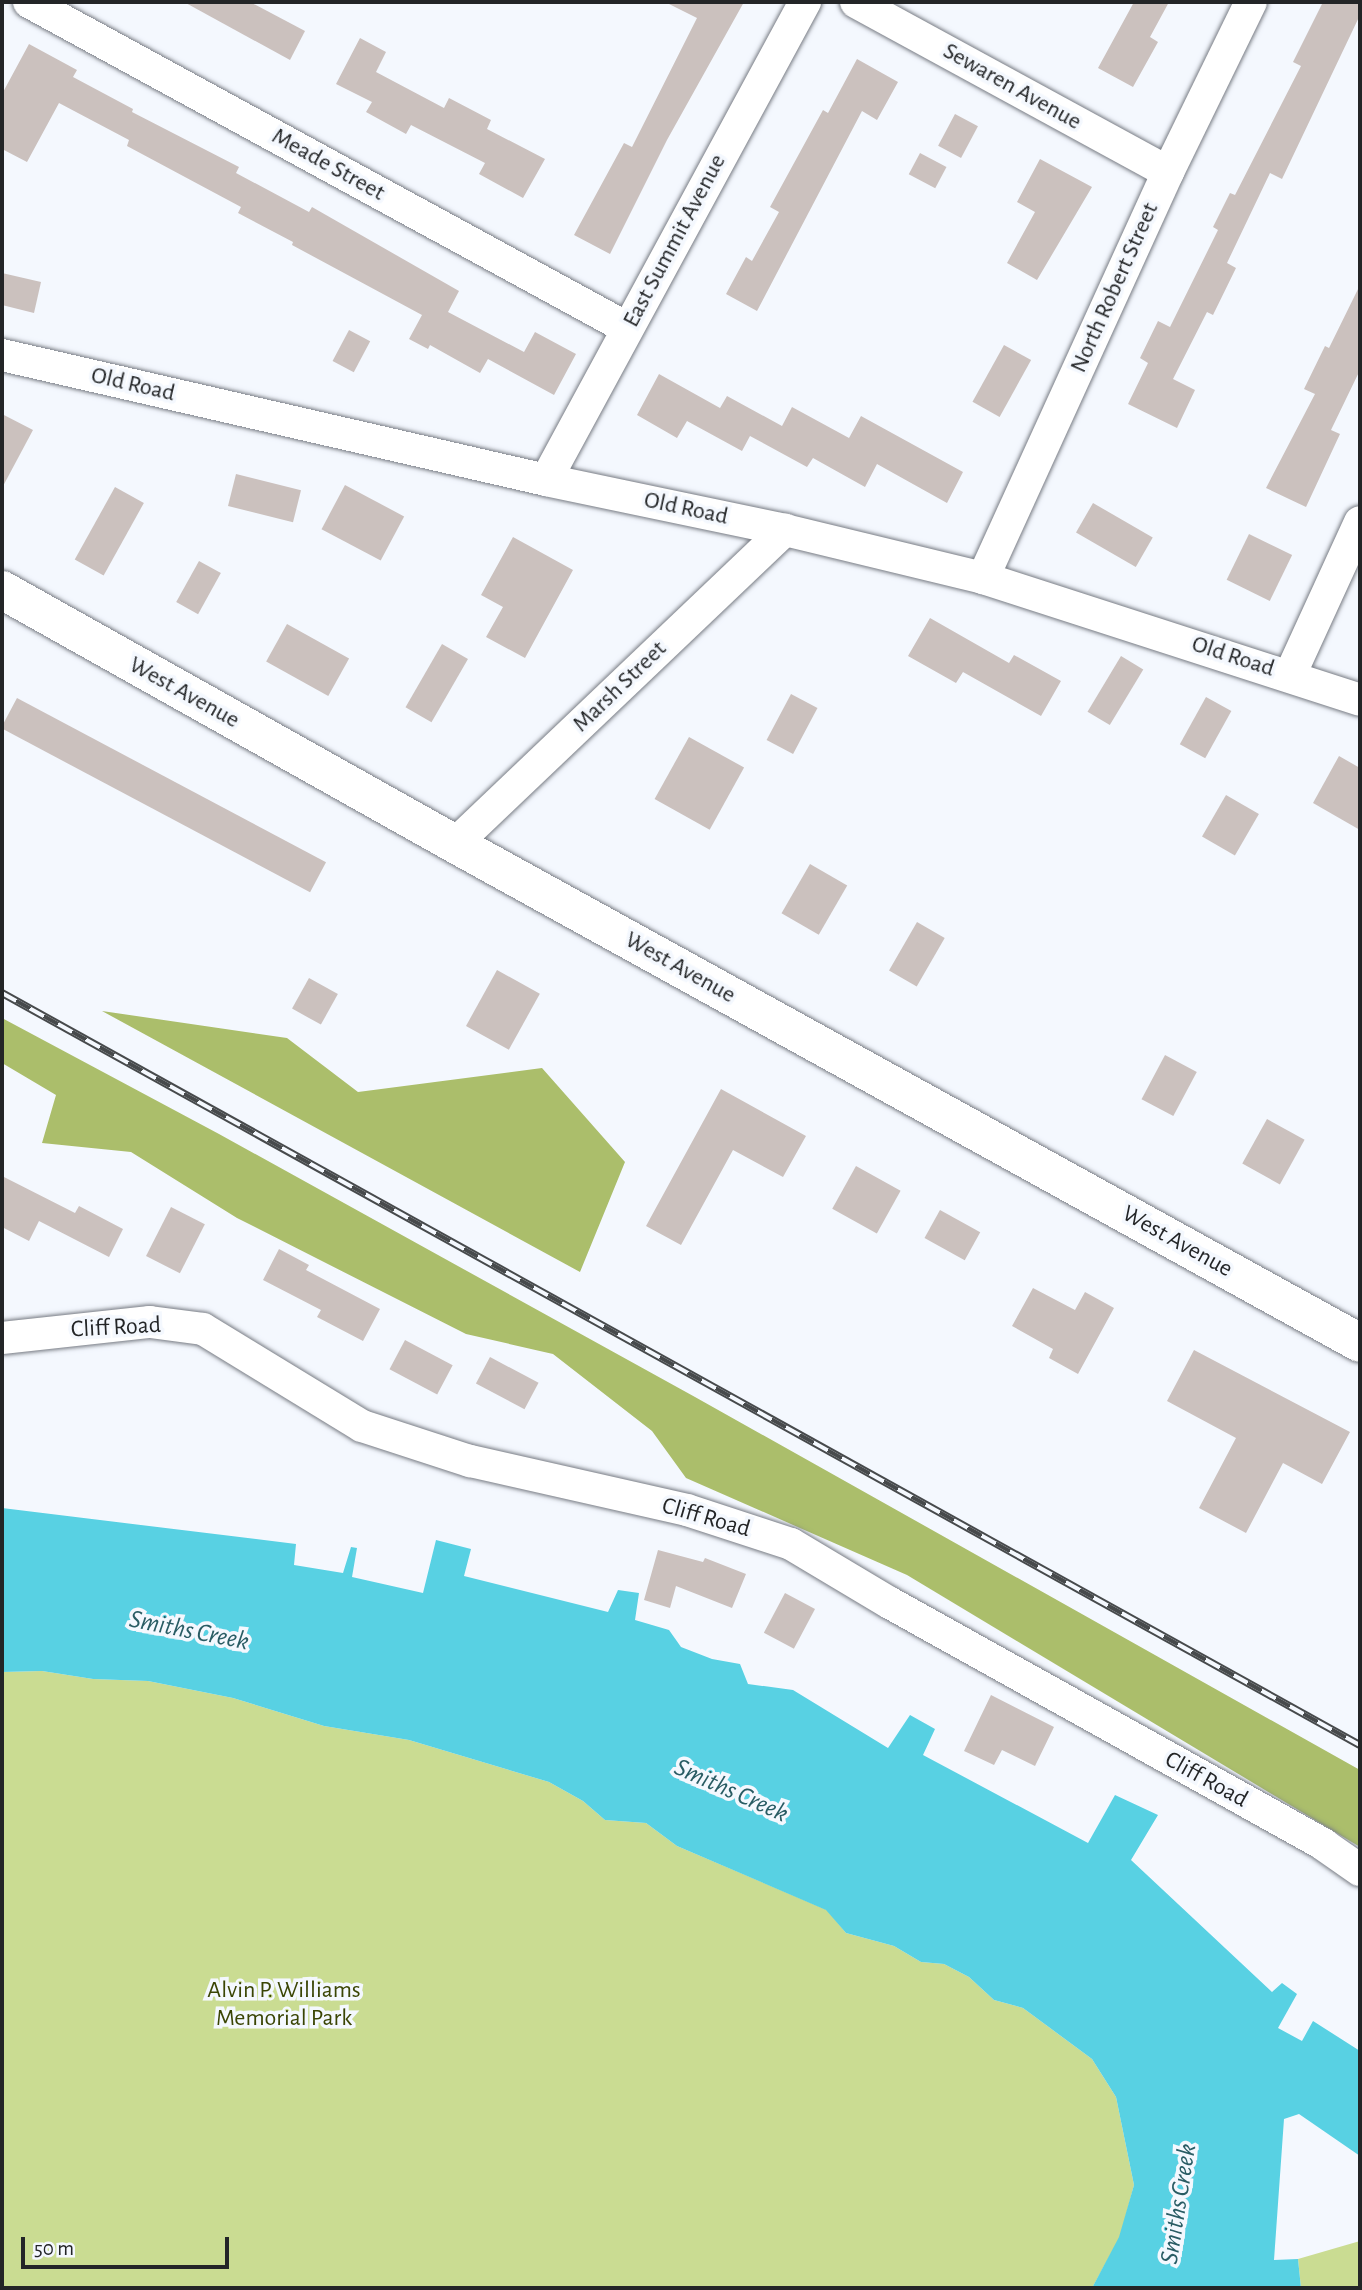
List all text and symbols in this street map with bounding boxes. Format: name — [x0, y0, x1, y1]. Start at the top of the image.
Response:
street label: Sewaren Avenue — [938, 37, 1086, 137]
street label: Meade Street — [267, 122, 389, 208]
street label: East Summit Avenue — [617, 150, 733, 332]
street label: North Robert Street — [1065, 199, 1165, 377]
street label: Old Road — [88, 361, 178, 409]
street label: Old Road — [641, 486, 731, 532]
street label: Old Road — [1188, 630, 1278, 684]
street label: Marsh Street — [567, 635, 673, 739]
street label: West Avenue — [124, 651, 244, 735]
street label: West Avenue — [620, 926, 740, 1010]
street label: West Avenue — [1117, 1200, 1237, 1284]
street label: Cliff Road — [70, 1311, 162, 1345]
street label: Cliff Road — [659, 1492, 753, 1544]
water label: Smiths Creek — [127, 1604, 251, 1658]
street label: Cliff Road — [1159, 1745, 1253, 1815]
water label: Smiths Creek — [669, 1752, 793, 1830]
park label: Alvin P. Williams Memorial Park — [207, 1977, 361, 2033]
water label: Smiths Creek — [1154, 2142, 1204, 2266]
scale bar — [24, 2224, 233, 2268]
text: 50 m — [34, 2238, 74, 2259]

